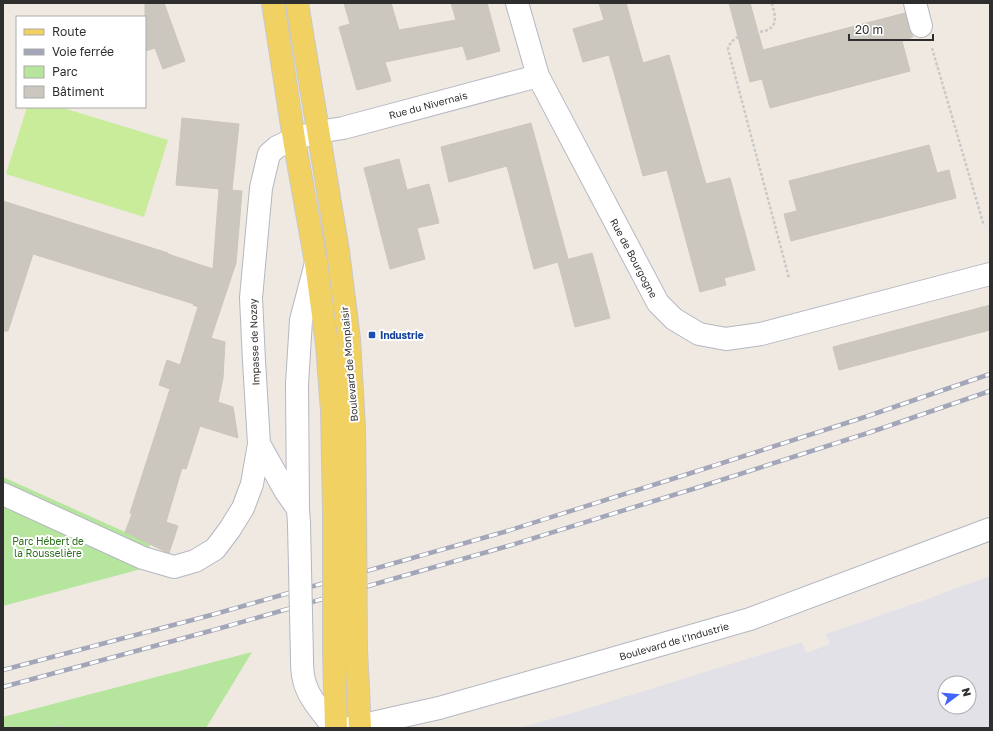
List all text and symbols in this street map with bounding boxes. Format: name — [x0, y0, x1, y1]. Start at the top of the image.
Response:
legend — [16, 16, 146, 108]
scale bar — [849, 16, 933, 42]
text: 20 m — [855, 22, 883, 37]
text: Route — [52, 24, 86, 39]
text: Voie ferrée — [52, 44, 114, 59]
text: Parc — [52, 64, 78, 79]
text: Bâtiment — [52, 84, 105, 99]
street label: Rue du Nivernais — [387, 89, 469, 121]
street label: Rue de Bourgogne — [608, 216, 660, 300]
street label: Impasse de Nozay — [246, 298, 262, 386]
street label: Boulevard de Monplaisir — [338, 306, 360, 422]
place label: Industrie — [380, 329, 424, 341]
marker: Industrie — [367, 330, 377, 340]
park label: Parc Hébert de la Rousselière — [12, 535, 84, 559]
street label: Boulevard de l'Industrie — [618, 620, 730, 662]
north arrow — [937, 675, 977, 715]
text: N — [960, 686, 974, 698]

